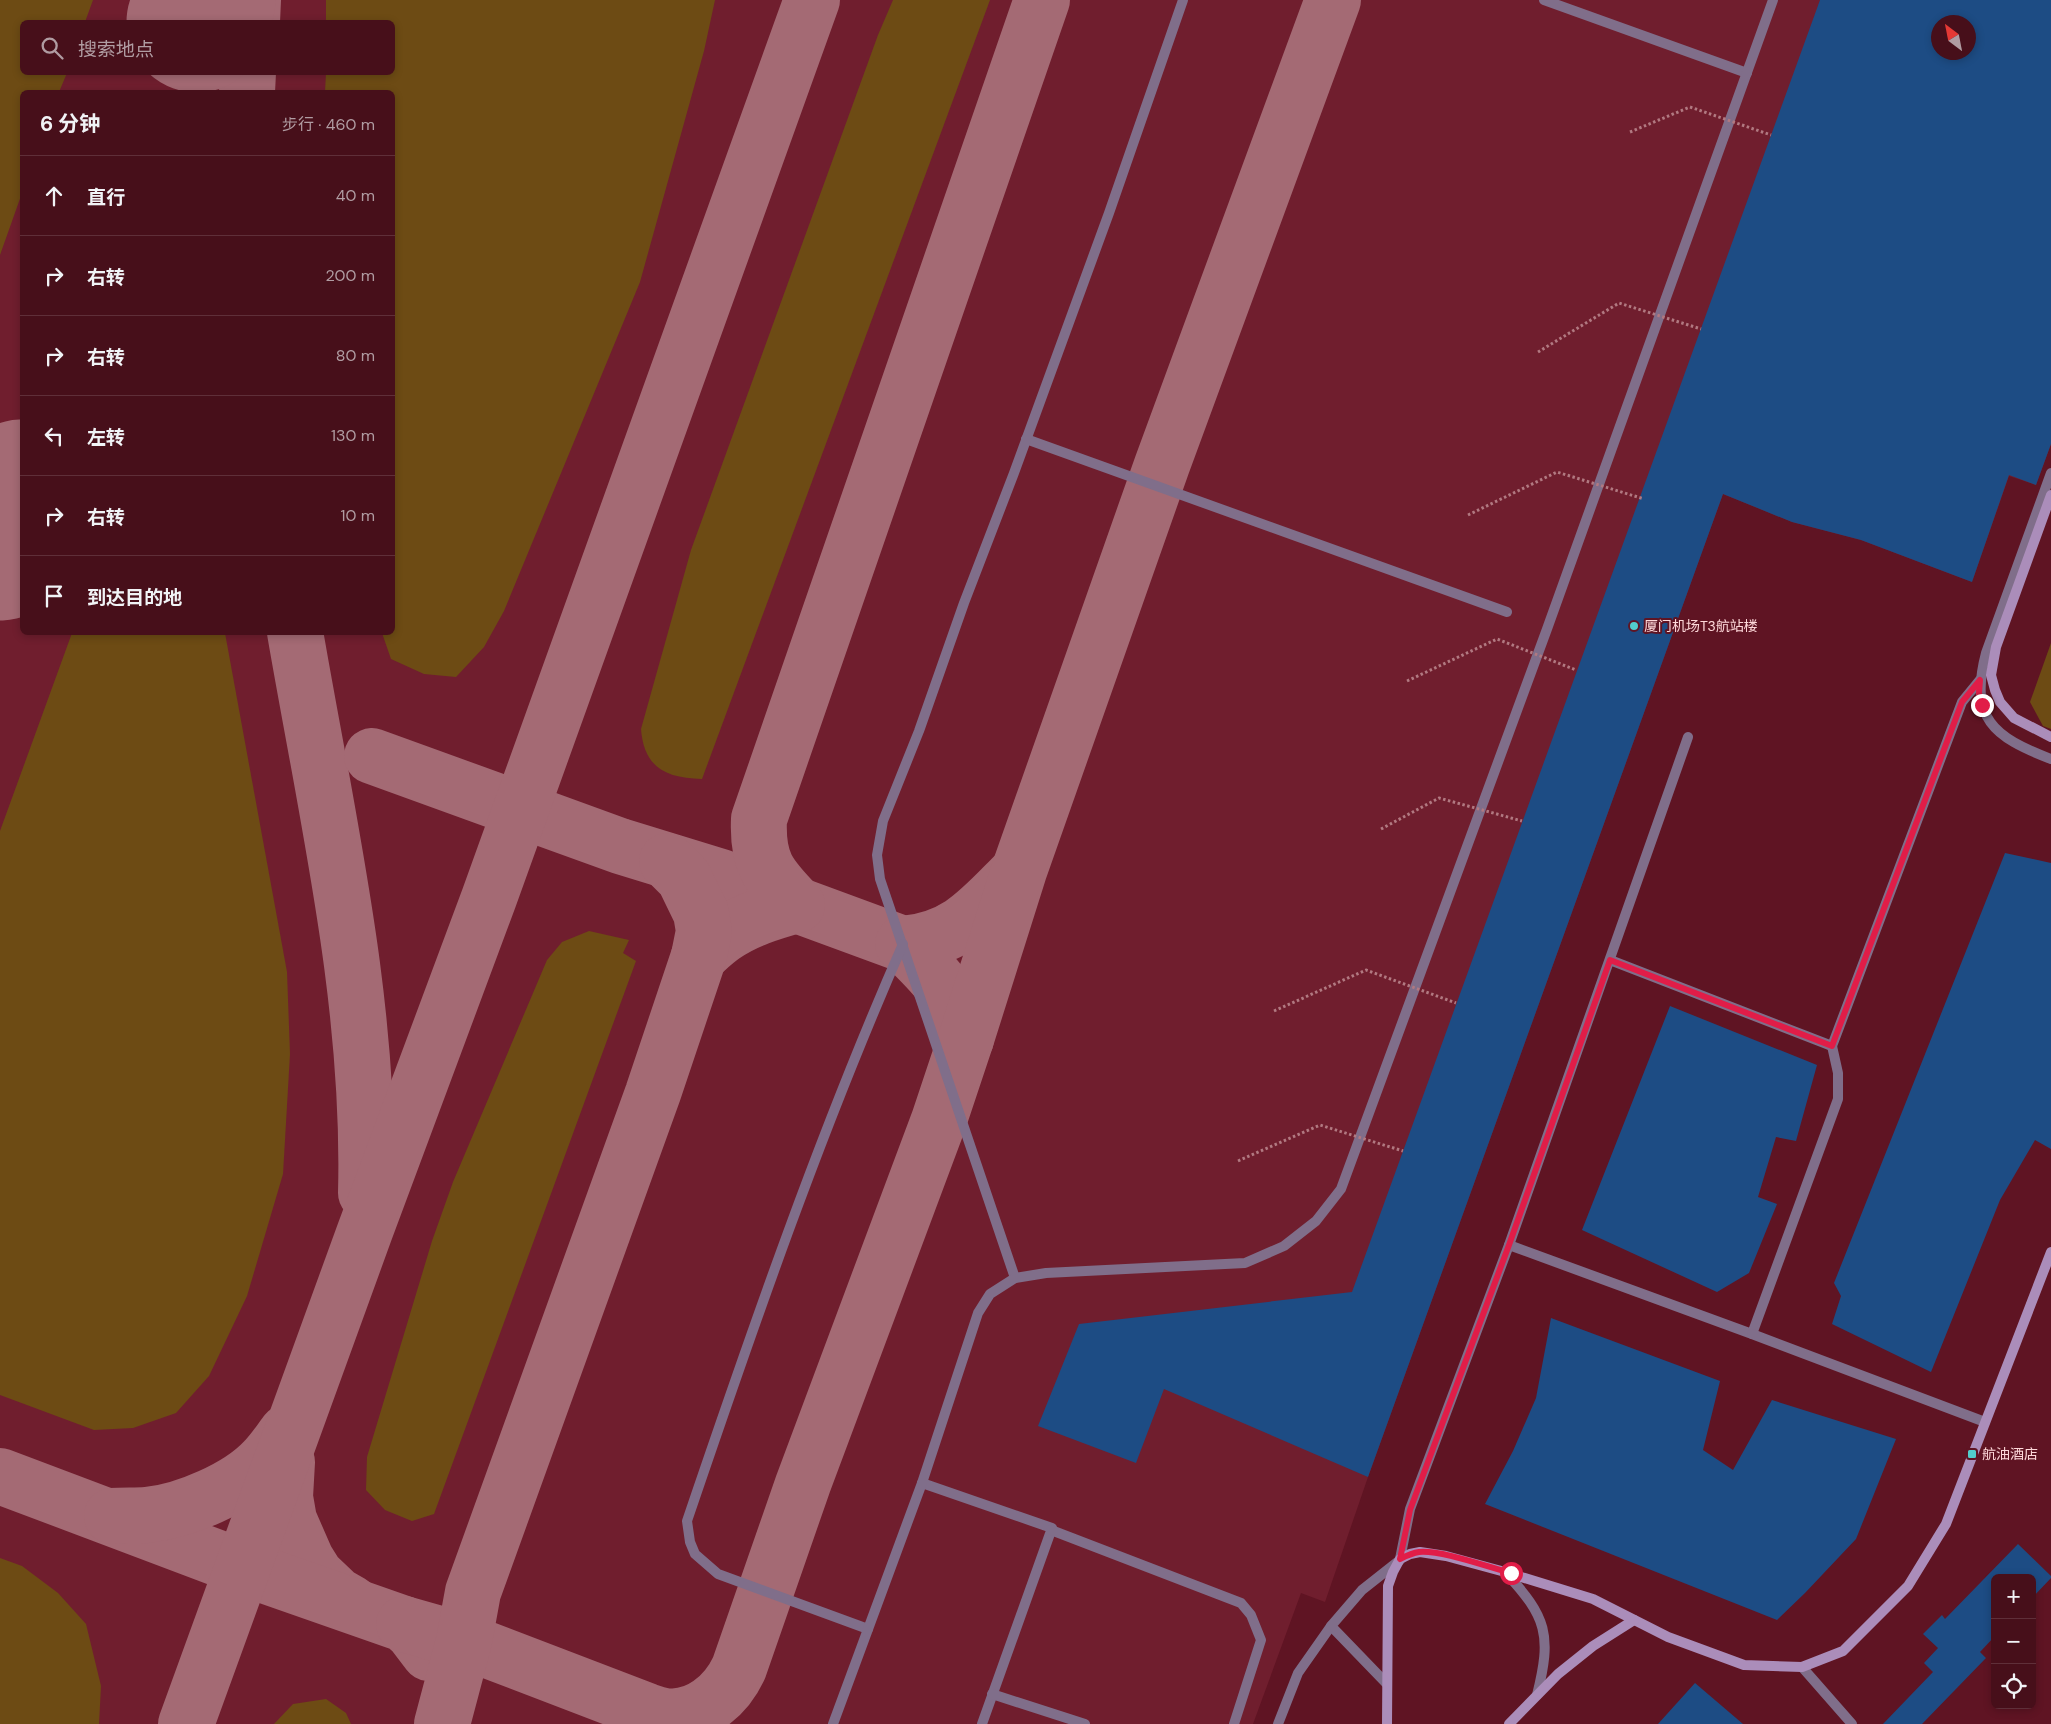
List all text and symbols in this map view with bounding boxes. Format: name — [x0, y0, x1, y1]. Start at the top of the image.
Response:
north arrow — [1931, 15, 1976, 60]
search box — [20, 20, 395, 75]
icon: search — [38, 34, 66, 62]
text: 搜索地点 — [78, 37, 154, 62]
text: 6 分钟 — [40, 110, 100, 138]
text: 步行 · 460 m — [282, 114, 375, 135]
icon: ahead — [40, 182, 68, 210]
text: 直行 — [87, 185, 125, 210]
text: 40 m — [336, 185, 375, 206]
icon: right — [40, 262, 68, 290]
text: 右转 — [87, 265, 125, 290]
text: 200 m — [326, 265, 375, 286]
icon: right — [40, 342, 68, 370]
text: 右转 — [87, 345, 125, 370]
text: 80 m — [336, 345, 375, 366]
icon: left — [40, 422, 68, 450]
text: 左转 — [87, 425, 125, 450]
text: 130 m — [331, 425, 375, 446]
icon: right — [40, 502, 68, 530]
text: 右转 — [87, 505, 125, 530]
text: 10 m — [341, 505, 375, 526]
icon: arrive — [40, 582, 68, 610]
text: 到达目的地 — [87, 585, 182, 610]
place label: 厦门机场T3航站楼 — [1644, 617, 1758, 635]
marker: 厦门机场T3航站楼 — [1628, 620, 1640, 632]
route end — [1971, 694, 1994, 717]
place label: 航油酒店 — [1982, 1445, 2038, 1463]
marker: 航油酒店 — [1966, 1448, 1978, 1460]
route start — [1500, 1562, 1523, 1585]
map controls — [1991, 1574, 2036, 1709]
button: + — [1991, 1574, 2036, 1619]
button: − — [1991, 1619, 2036, 1664]
button: locate — [1991, 1664, 2036, 1709]

